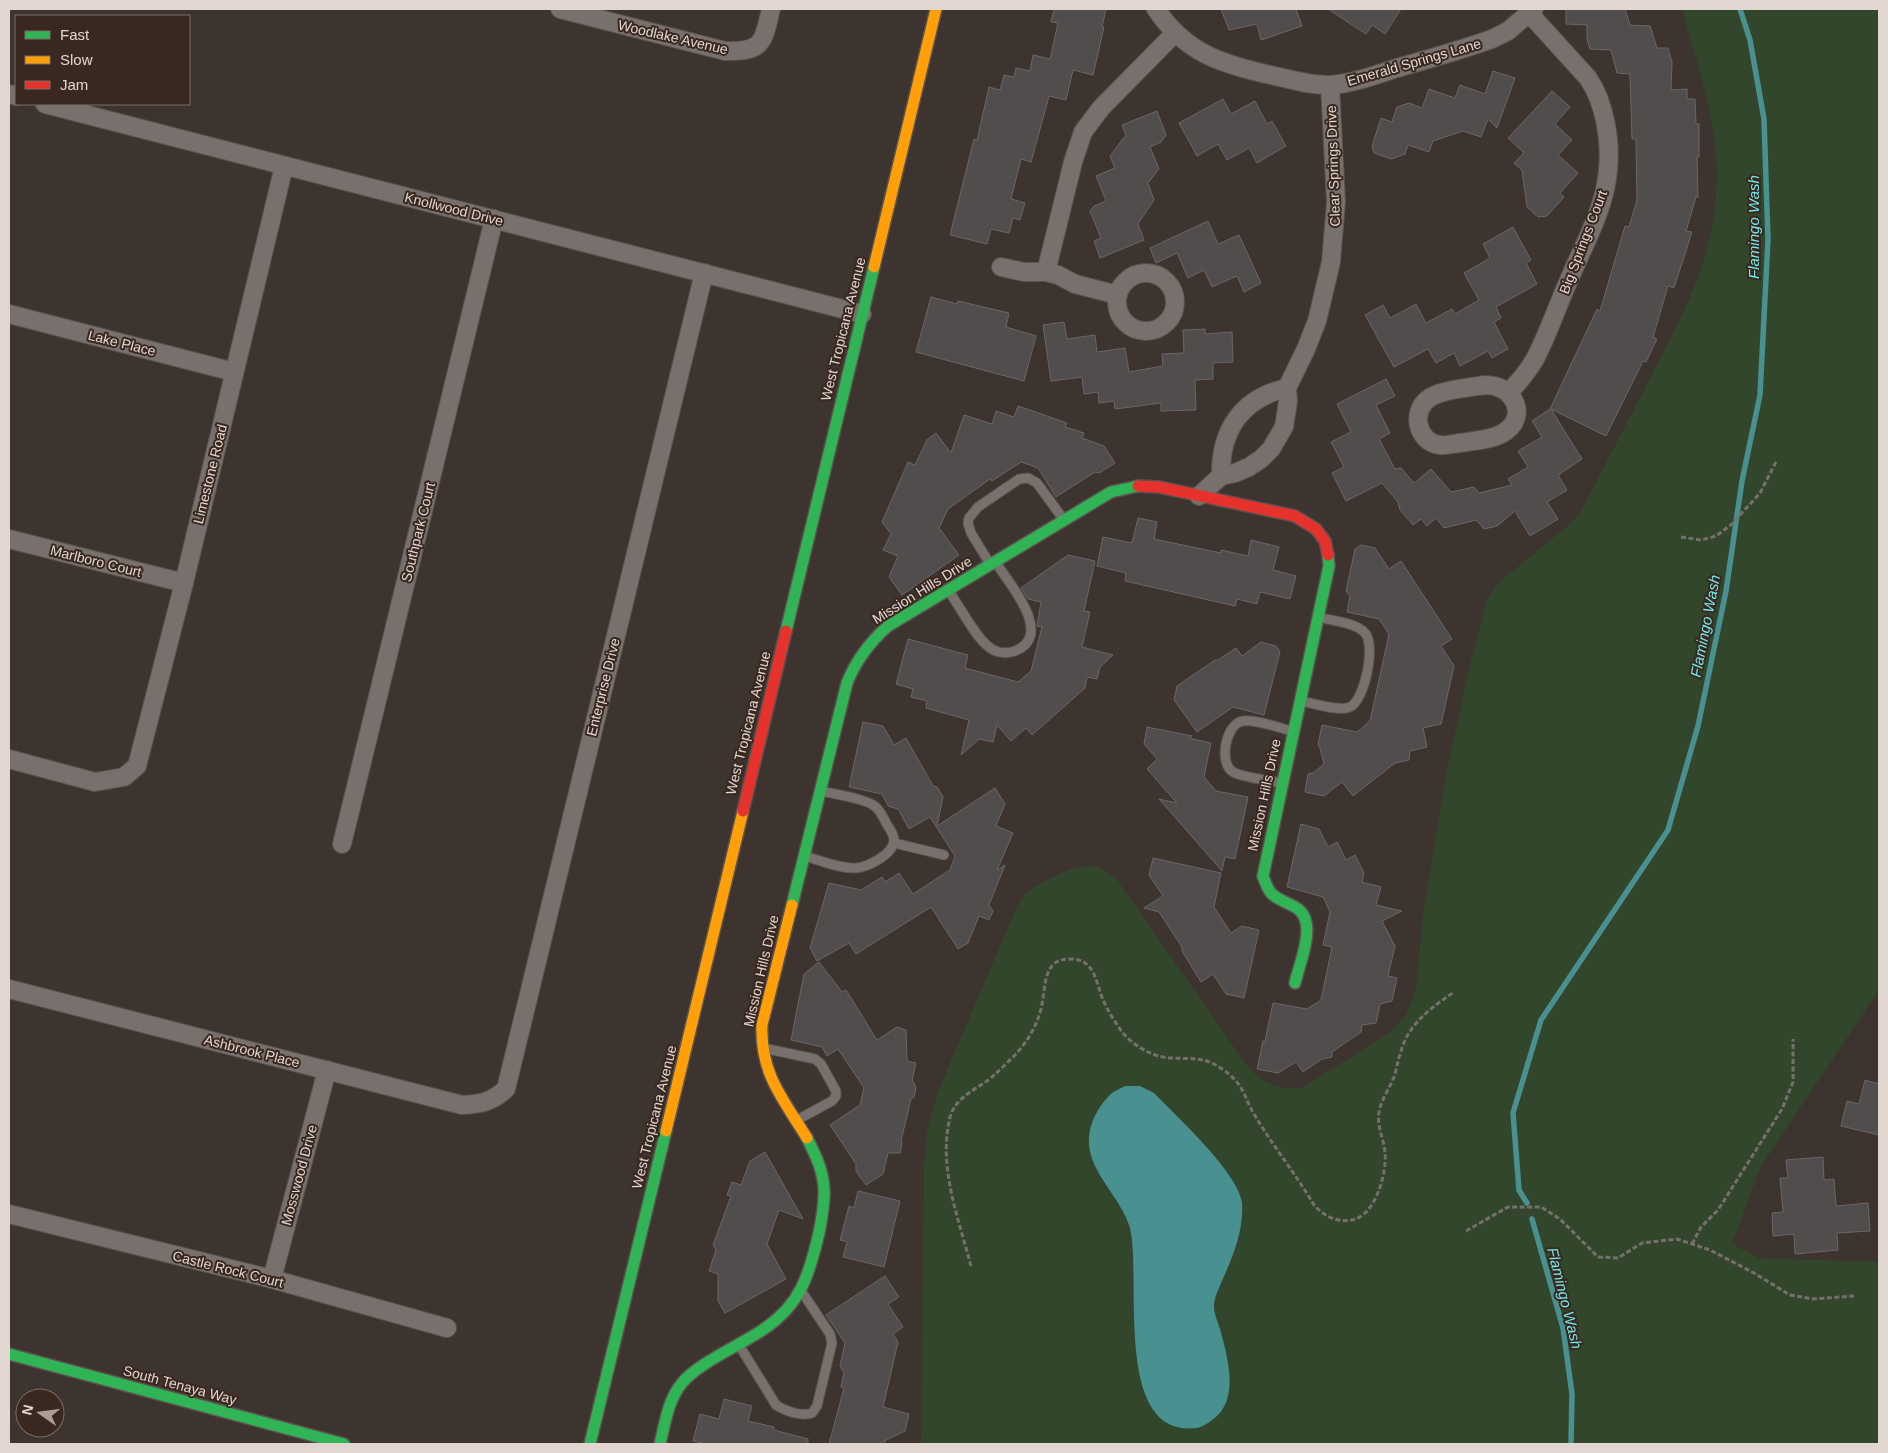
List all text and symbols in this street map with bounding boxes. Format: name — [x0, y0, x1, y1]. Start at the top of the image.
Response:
legend — [15, 15, 190, 105]
street label: Woodlake Avenue — [616, 17, 730, 57]
text: Fast — [60, 26, 90, 43]
street label: Emerald Springs Lane — [1345, 35, 1483, 89]
text: Slow — [60, 51, 93, 68]
text: Jam — [60, 76, 88, 93]
street label: Clear Springs Drive — [1323, 105, 1343, 227]
water label: Flamingo Wash — [1745, 175, 1762, 279]
street label: Big Springs Court — [1556, 188, 1610, 296]
street label: Knollwood Drive — [403, 189, 505, 229]
street label: West Tropicana Avenue — [817, 255, 869, 402]
street label: Lake Place — [86, 327, 158, 359]
street label: Limestone Road — [190, 423, 230, 525]
street label: Southpark Court — [398, 481, 438, 583]
street label: Marlboro Court — [49, 542, 143, 580]
street label: Mission Hills Drive — [869, 553, 975, 627]
water label: Flamingo Wash — [1687, 573, 1723, 679]
street label: Enterprise Drive — [583, 636, 623, 738]
street label: West Tropicana Avenue — [722, 649, 774, 796]
street label: Mission Hills Drive — [1244, 737, 1284, 853]
street label: Mission Hills Drive — [740, 913, 782, 1029]
street label: Ashbrook Place — [202, 1031, 302, 1071]
street label: West Tropicana Avenue — [628, 1043, 680, 1190]
street label: Mosswood Drive — [278, 1123, 320, 1227]
water label: Flamingo Wash — [1544, 1246, 1586, 1350]
street label: Castle Rock Court — [171, 1247, 285, 1291]
street label: South Tenaya Way — [122, 1362, 238, 1408]
north arrow — [15, 1388, 65, 1438]
text: N — [18, 1403, 36, 1417]

